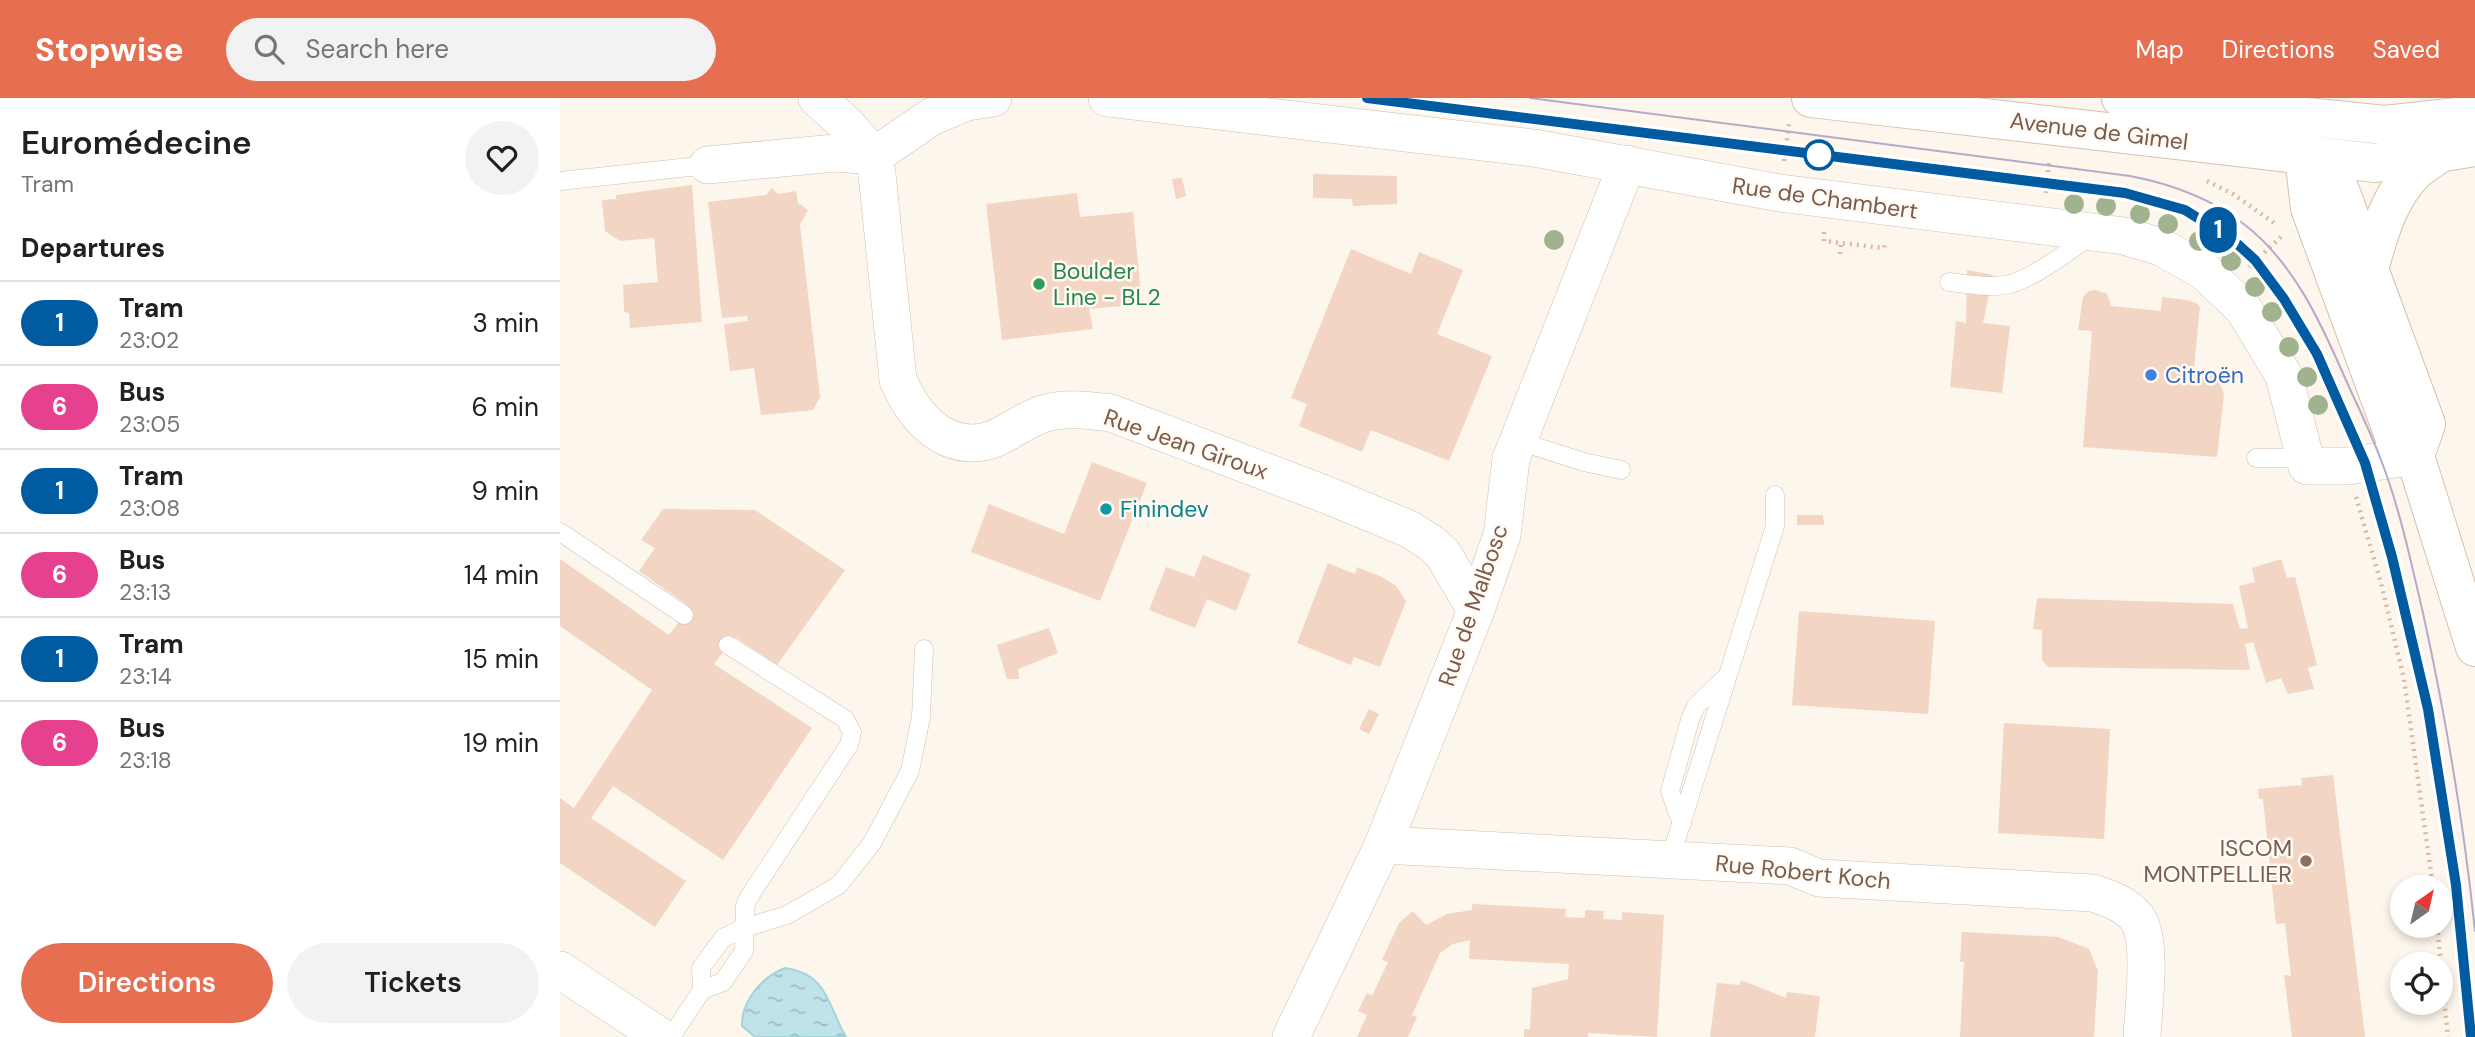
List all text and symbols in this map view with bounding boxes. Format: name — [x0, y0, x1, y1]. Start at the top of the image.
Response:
search box — [226, 18, 716, 81]
text: Stopwise — [35, 28, 184, 71]
icon: search — [250, 30, 288, 68]
text: Search here — [306, 32, 449, 66]
text: Map — [2136, 34, 2184, 65]
text: Directions — [2222, 34, 2335, 65]
text: Saved — [2373, 34, 2440, 65]
street label: Avenue de Gimel — [2008, 105, 2190, 157]
text: Euromédecine — [21, 121, 252, 164]
button: heart — [465, 121, 539, 195]
unlabelled marker — [1804, 140, 1834, 170]
text: Tram — [21, 169, 74, 199]
street label: Rue de Chambert — [1730, 170, 1920, 226]
line badge: 1 — [2195, 207, 2241, 253]
text: 1 — [2214, 214, 2222, 245]
text: Departures — [21, 231, 165, 265]
place label: Boulder Line - BL2 — [1053, 256, 1161, 312]
marker: Boulder Line - BL2 — [1031, 276, 1047, 292]
text: Tram — [119, 291, 184, 325]
text: 3 min — [472, 306, 539, 340]
text: 1 — [55, 307, 64, 338]
text: 23:02 — [119, 325, 179, 355]
place label: Citroën — [2165, 360, 2244, 390]
marker: Citroën — [2143, 367, 2159, 383]
text: Bus — [119, 375, 165, 409]
text: 6 min — [471, 390, 539, 424]
text: 6 — [52, 391, 67, 422]
street label: Rue Jean Giroux — [1100, 402, 1272, 486]
text: 23:05 — [119, 409, 180, 439]
text: Tram — [119, 459, 184, 493]
text: 9 min — [471, 474, 539, 508]
text: 1 — [55, 475, 64, 506]
text: 23:08 — [119, 493, 180, 523]
place label: Finindev — [1120, 494, 1209, 524]
marker: Finindev — [1098, 501, 1114, 517]
street label: Rue de Malbosc — [1431, 520, 1515, 690]
text: Bus — [119, 543, 165, 577]
text: 14 min — [464, 558, 539, 592]
text: 6 — [52, 559, 67, 590]
text: 23:13 — [119, 577, 171, 607]
text: Tram — [119, 627, 184, 661]
text: 15 min — [464, 642, 539, 676]
text: 1 — [55, 643, 64, 674]
text: 23:14 — [119, 661, 172, 691]
text: Bus — [119, 711, 165, 745]
text: 19 min — [463, 726, 539, 760]
text: 6 — [52, 727, 67, 758]
text: 23:18 — [119, 745, 172, 775]
place label: ISCOM MONTPELLIER — [2143, 833, 2292, 889]
street label: Rue Robert Koch — [1714, 848, 1892, 896]
marker: ISCOM MONTPELLIER — [2298, 853, 2314, 869]
north arrow — [2390, 875, 2454, 938]
map controls — [2390, 875, 2453, 1015]
button: Directions — [21, 943, 273, 1023]
button: Tickets — [287, 943, 539, 1023]
button: locate — [2390, 952, 2453, 1015]

